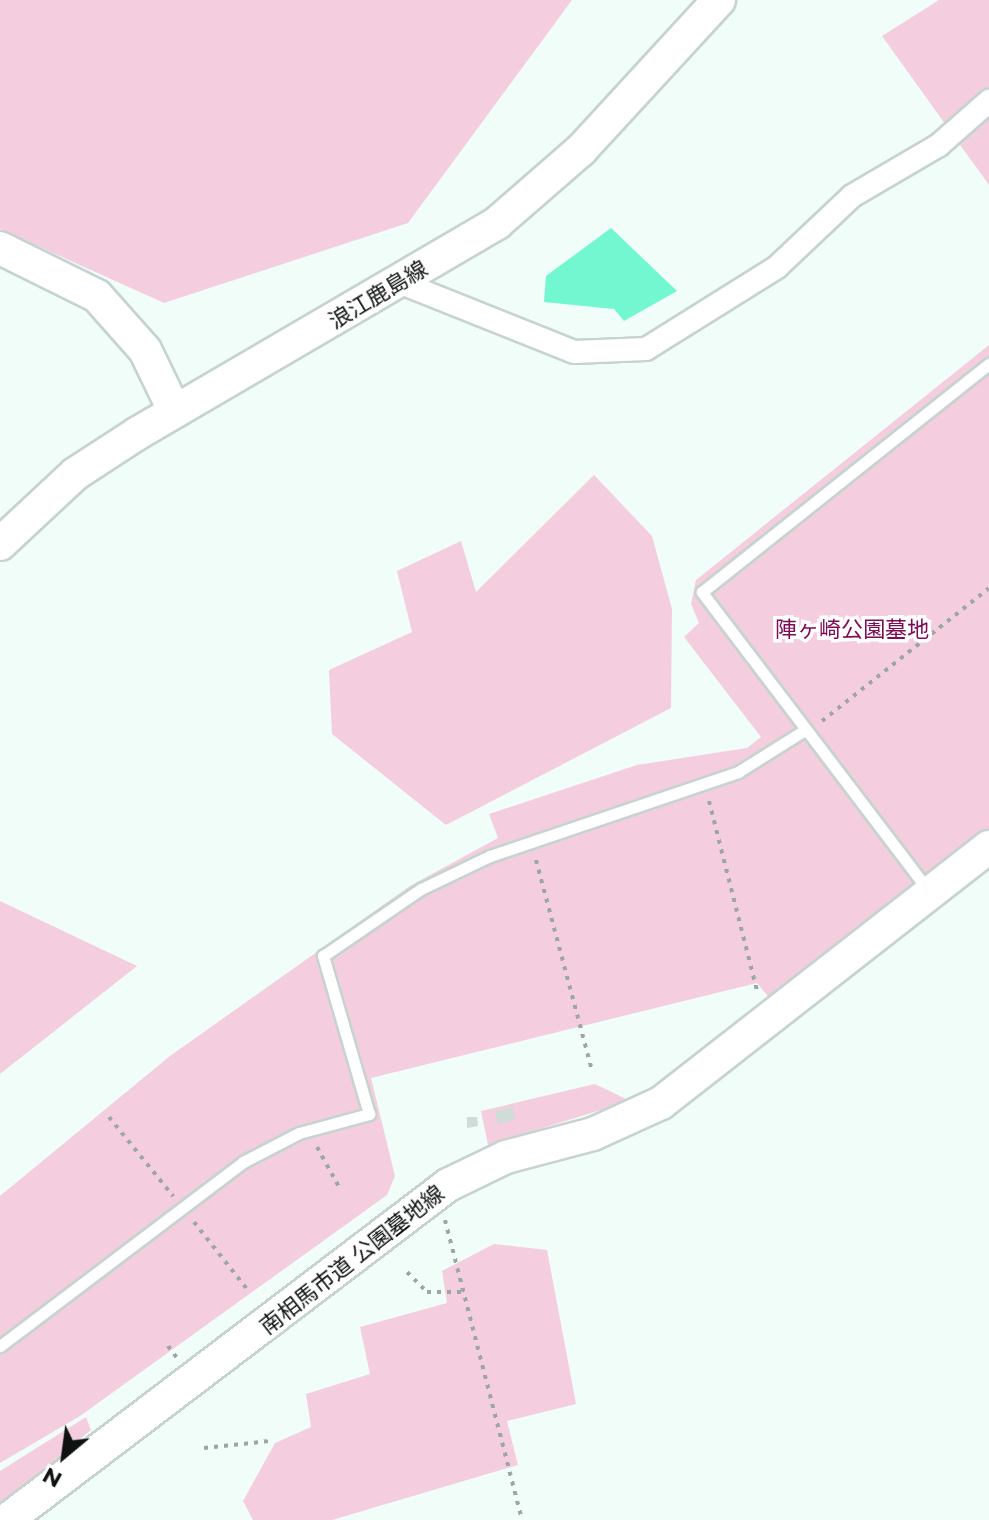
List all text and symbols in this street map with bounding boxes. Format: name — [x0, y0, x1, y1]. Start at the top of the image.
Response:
street label: 浪江鹿島線 — [324, 255, 432, 335]
park label: 陣ヶ崎公園墓地 — [775, 617, 929, 643]
street label: 南相馬市道 公園墓地線 — [255, 1180, 449, 1340]
north arrow — [24, 1416, 104, 1496]
text: N — [38, 1461, 66, 1494]

